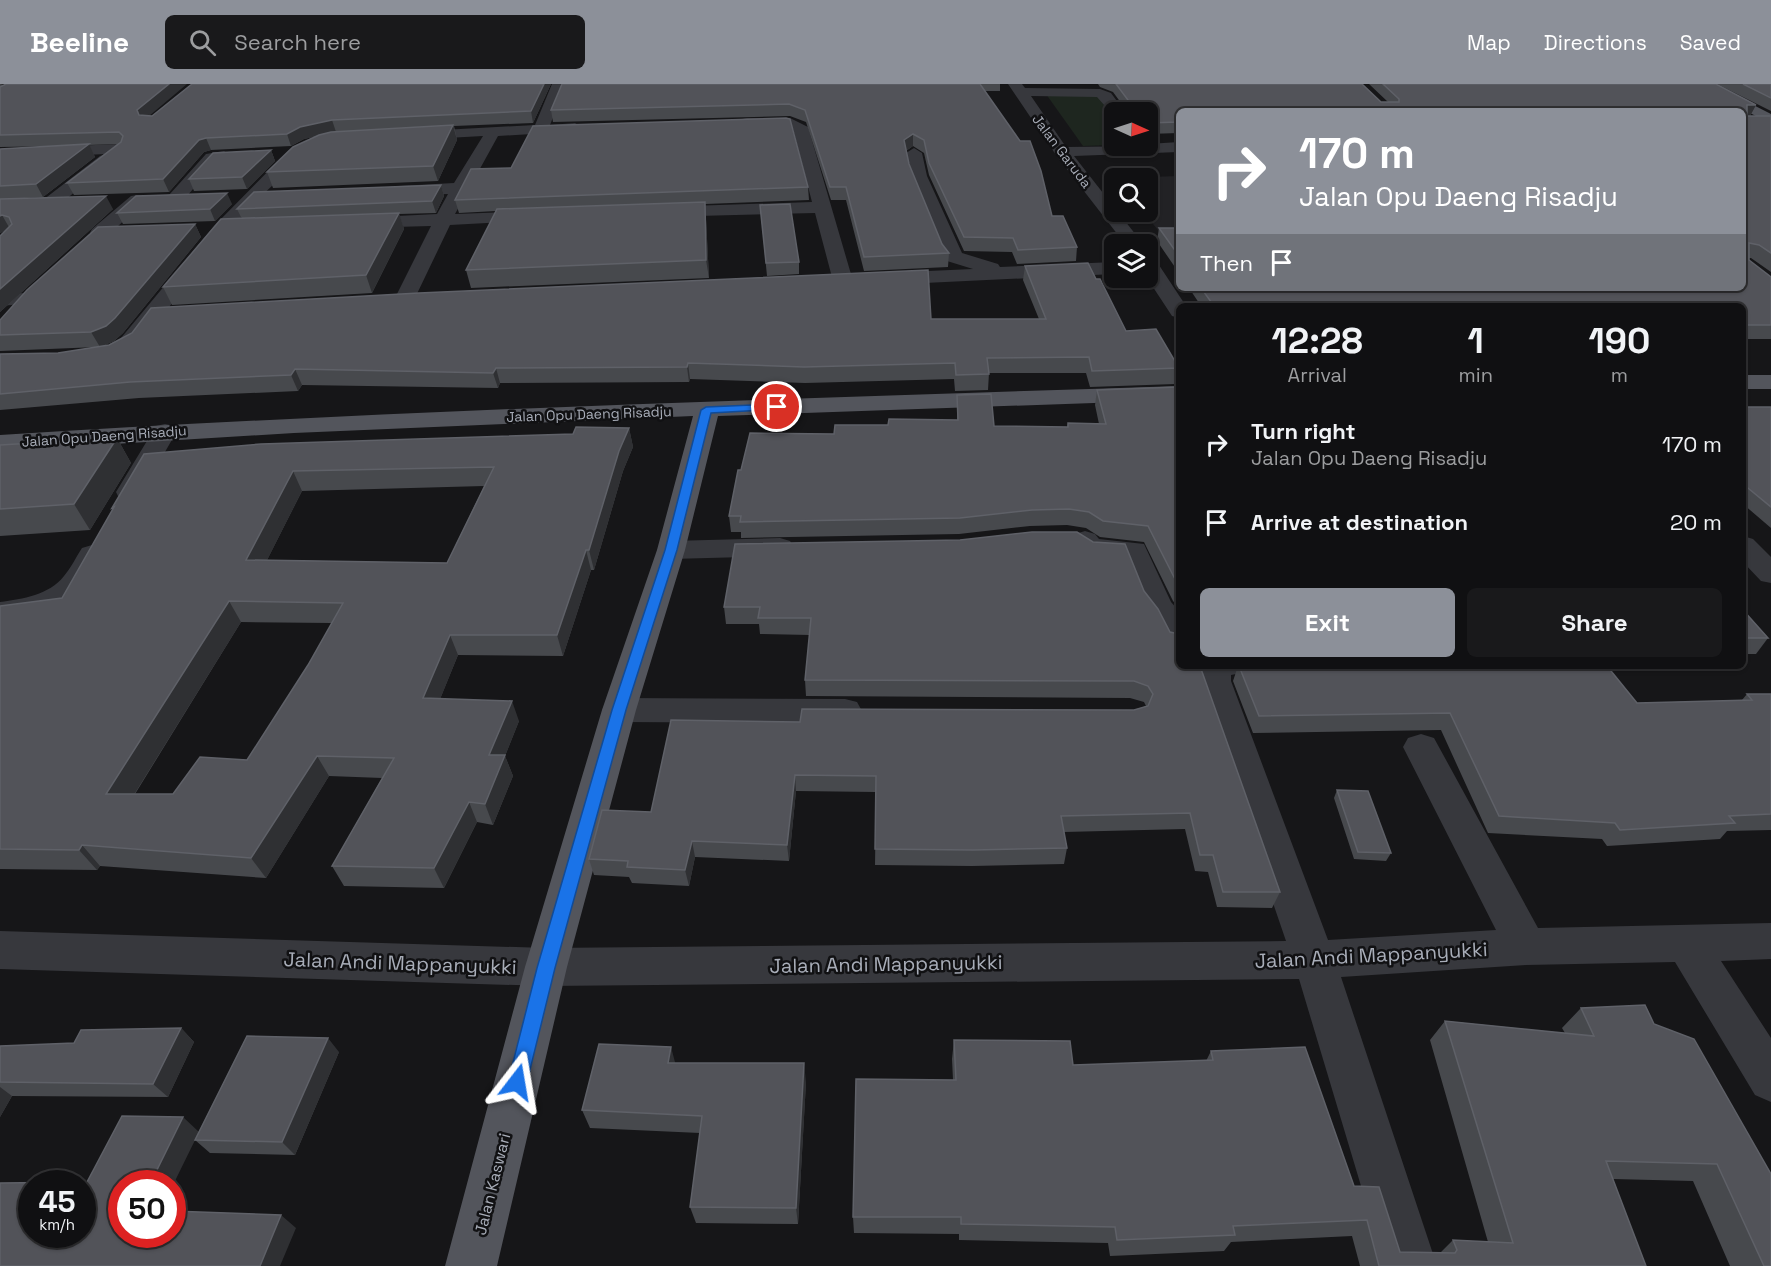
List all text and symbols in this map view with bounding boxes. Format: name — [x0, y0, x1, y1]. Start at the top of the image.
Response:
search box — [165, 15, 585, 69]
text: Beeline — [30, 24, 129, 60]
icon: search — [186, 26, 219, 59]
text: Search here — [234, 28, 361, 56]
text: Map — [1467, 29, 1511, 56]
text: Directions — [1544, 29, 1647, 56]
text: Saved — [1680, 29, 1741, 56]
north arrow — [1104, 102, 1158, 156]
map controls — [1104, 102, 1158, 288]
street label: Jalan Garuda — [1028, 110, 1096, 192]
text: 170 m — [1299, 127, 1415, 180]
icon: right — [1200, 132, 1278, 210]
button: search — [1104, 168, 1158, 222]
text: Jalan Opu Daeng Risadju — [1299, 179, 1618, 214]
button: layers — [1104, 234, 1158, 288]
icon: arrive — [1265, 246, 1298, 279]
text: Then — [1200, 249, 1253, 277]
text: 12:28 — [1272, 318, 1363, 364]
text: 1 — [1468, 318, 1484, 364]
text: 190 — [1589, 318, 1650, 364]
text: Arrival — [1288, 362, 1347, 388]
text: min — [1459, 362, 1493, 388]
text: m — [1611, 362, 1628, 388]
pin — [751, 381, 802, 432]
icon: arrive — [760, 390, 793, 423]
street label: Jalan Opu Daeng Risadju — [506, 402, 672, 426]
text: Turn right — [1251, 417, 1356, 445]
street label: Jalan Opu Daeng Risadju — [21, 421, 187, 451]
icon: right — [1200, 428, 1233, 461]
text: 170 m — [1662, 430, 1722, 458]
text: Jalan Opu Daeng Risadju — [1251, 445, 1487, 471]
icon: arrive — [1200, 506, 1233, 539]
text: Arrive at destination — [1251, 508, 1468, 536]
text: 20 m — [1670, 508, 1722, 536]
button: Exit — [1200, 588, 1455, 657]
button: Share — [1467, 588, 1722, 657]
street label: Jalan Andi Mappanyukki — [1254, 936, 1488, 974]
street label: Jalan Andi Mappanyukki — [283, 946, 517, 980]
street label: Jalan Andi Mappanyukki — [769, 949, 1003, 979]
position arrow — [485, 1050, 549, 1114]
street label: Jalan Kaswari — [470, 1131, 515, 1237]
speed limit sign: 50 — [108, 1170, 186, 1248]
text: 45 — [38, 1182, 76, 1221]
text: km/h — [39, 1215, 75, 1234]

